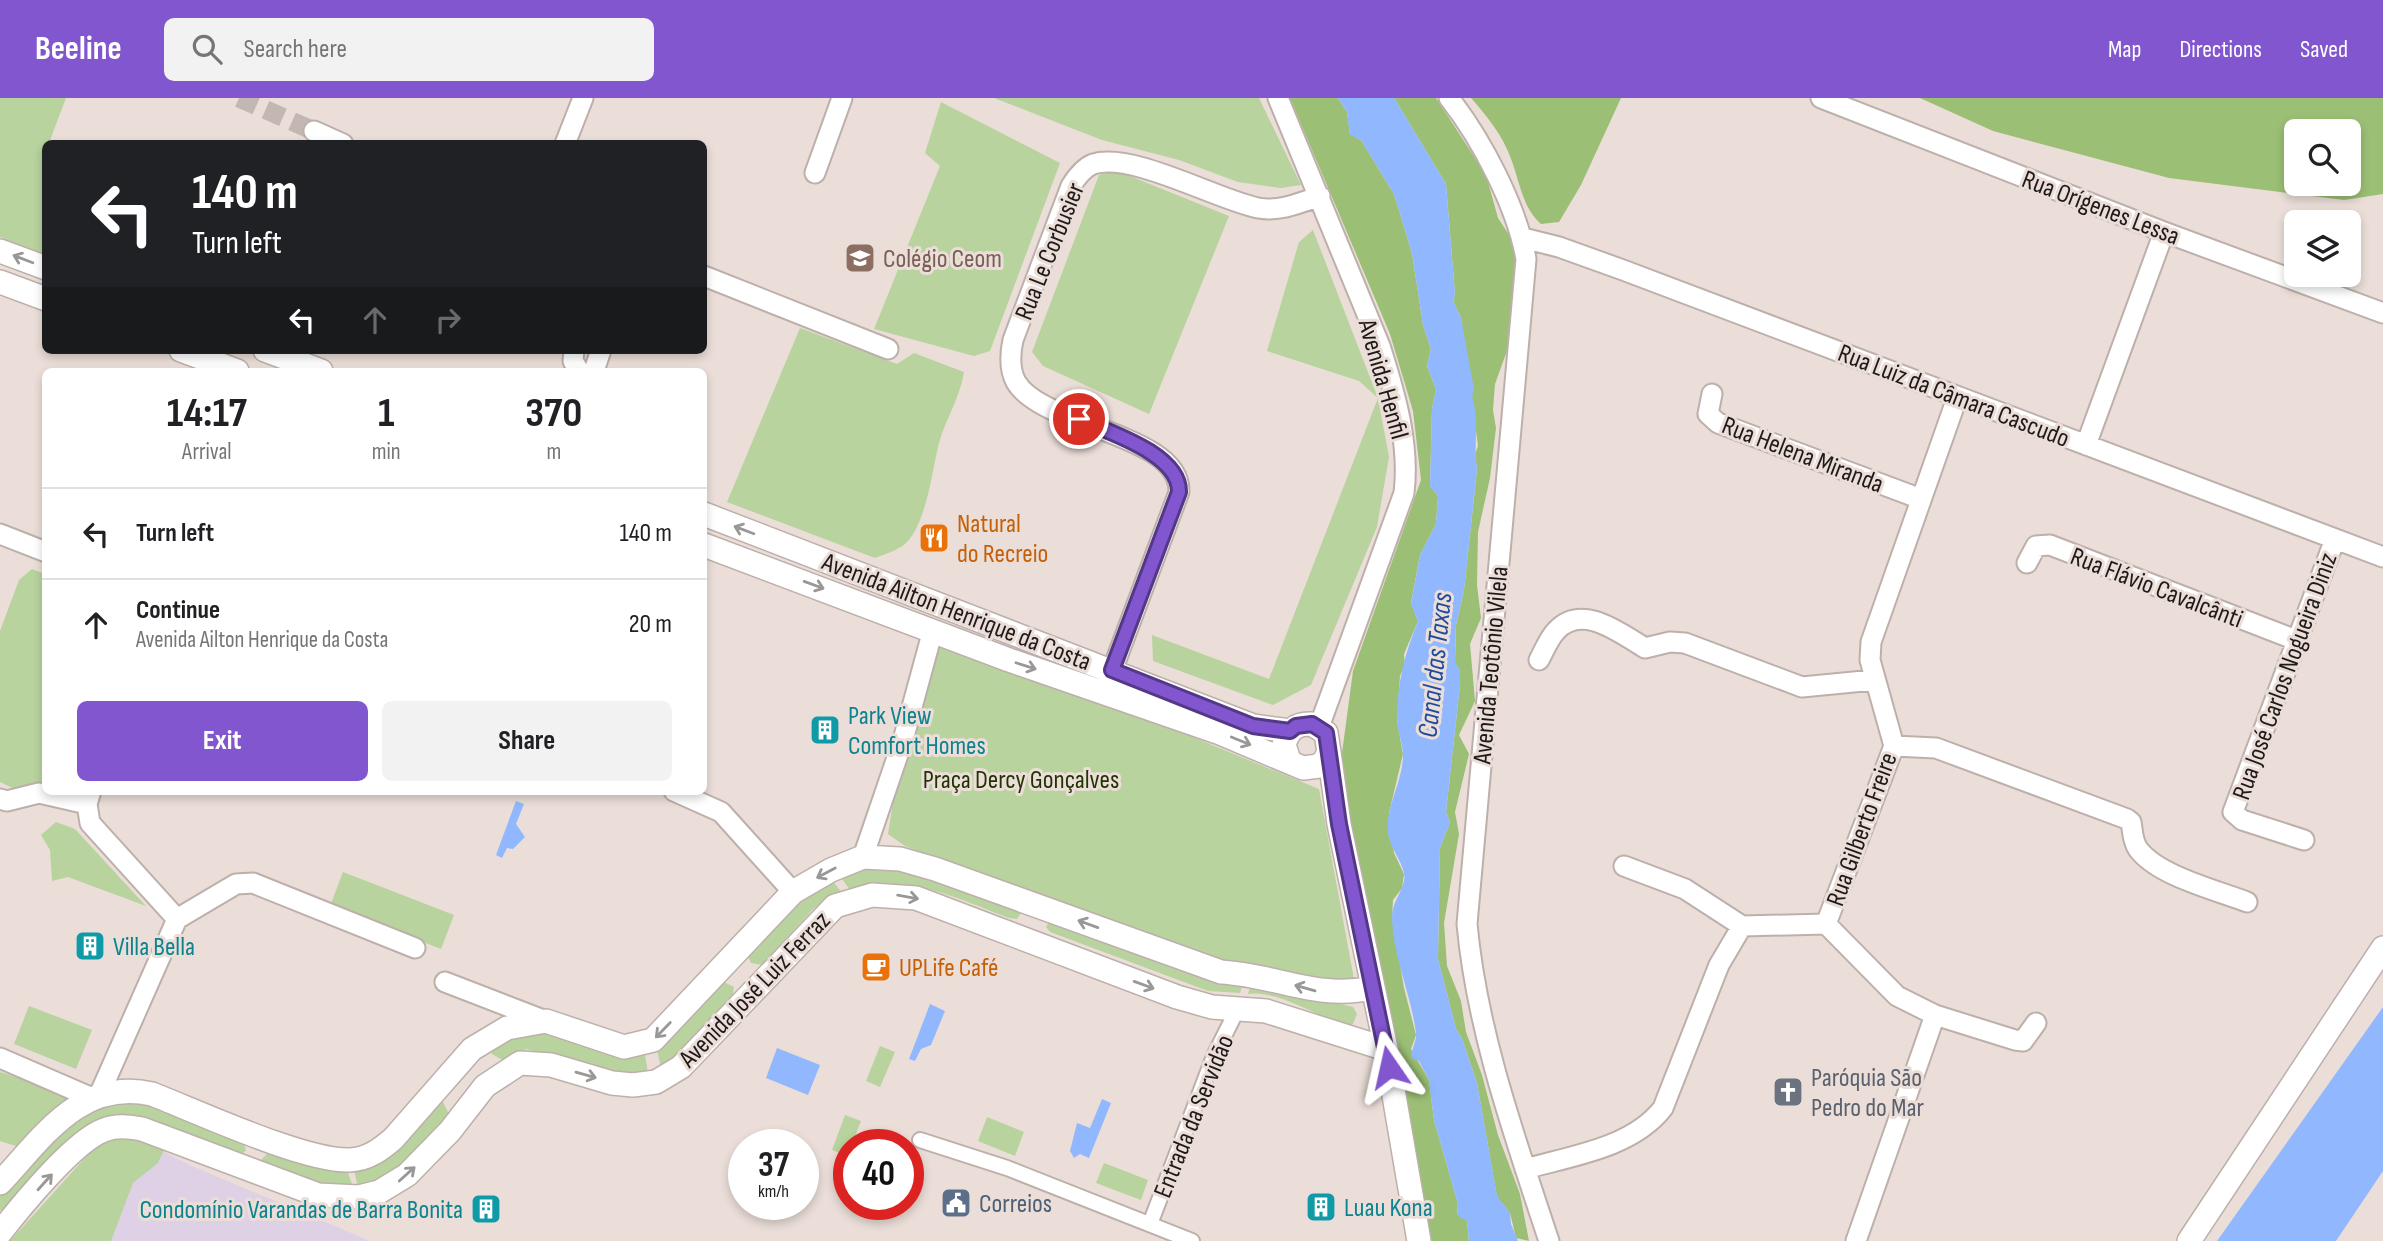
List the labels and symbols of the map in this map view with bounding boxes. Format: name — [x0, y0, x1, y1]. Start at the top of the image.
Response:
street label: Rua Orígenes Lessa — [2017, 164, 2183, 253]
street label: Rua Le Corbusier — [1009, 178, 1092, 325]
school or university icon: Colégio Ceom — [843, 241, 877, 275]
place label: Colégio Ceom — [883, 244, 1002, 275]
one-way arrow — [12, 252, 34, 264]
street label: Avenida Henfil — [1350, 315, 1414, 443]
street label: Rua Luiz da Câmara Cascudo — [1833, 338, 2074, 455]
pin — [1049, 389, 1109, 449]
street label: Rua Helena Miranda — [1717, 410, 1888, 500]
place label: Natural do Recreio — [957, 509, 1048, 570]
restaurant icon: Natural do Recreio — [917, 521, 951, 555]
one-way arrow — [734, 522, 756, 535]
street label: Rua Flávio Cavalcânti — [2066, 541, 2247, 635]
street label: Avenida Ailton Henrique da Costa — [817, 546, 1095, 678]
street label: Rua José Carlos Nogueira Diniz — [2226, 549, 2345, 804]
street label: Avenida Teotônio Vilela — [1467, 565, 1516, 766]
one-way arrow — [802, 580, 824, 593]
water label: Canal das Taxas — [1411, 591, 1460, 739]
one-way arrow — [1015, 660, 1037, 673]
place label: Park View Comfort Homes — [848, 701, 986, 762]
building icon: Park View Comfort Homes — [808, 713, 842, 747]
one-way arrow — [1230, 735, 1251, 748]
street label: Rua Gilberto Freire — [1820, 749, 1905, 910]
park label: Praça Dercy Gonçalves — [923, 765, 1119, 796]
one-way arrow — [816, 867, 837, 881]
one-way arrow — [896, 891, 919, 905]
street label: Avenida José Luiz Ferraz — [672, 906, 837, 1075]
one-way arrow — [1078, 917, 1100, 929]
building icon: Villa Bella — [73, 929, 107, 963]
place label: Villa Bella — [113, 932, 195, 963]
cafe icon: UPLife Café — [859, 950, 893, 984]
place label: UPLife Café — [899, 953, 998, 984]
one-way arrow — [1133, 979, 1155, 992]
one-way arrow — [1294, 981, 1316, 994]
one-way arrow — [654, 1021, 671, 1038]
position arrow — [1352, 1030, 1426, 1104]
street label: Entrada da Servidão — [1148, 1031, 1241, 1202]
place label: Paróquia São Pedro do Mar — [1811, 1063, 1924, 1124]
one-way arrow — [574, 1070, 596, 1083]
church icon: Paróquia São Pedro do Mar — [1771, 1075, 1805, 1109]
speed limit sign: 40 — [833, 1129, 924, 1220]
one-way arrow — [398, 1166, 416, 1182]
one-way arrow — [37, 1174, 54, 1191]
public building icon: Correios — [939, 1186, 973, 1220]
place label: Correios — [979, 1189, 1052, 1220]
building icon: Luau Kona — [1304, 1190, 1338, 1224]
building icon: Condomínio Varandas de Barra Bonita — [469, 1192, 503, 1226]
place label: Luau Kona — [1344, 1193, 1433, 1224]
place label: Condomínio Varandas de Barra Bonita — [139, 1195, 463, 1226]

